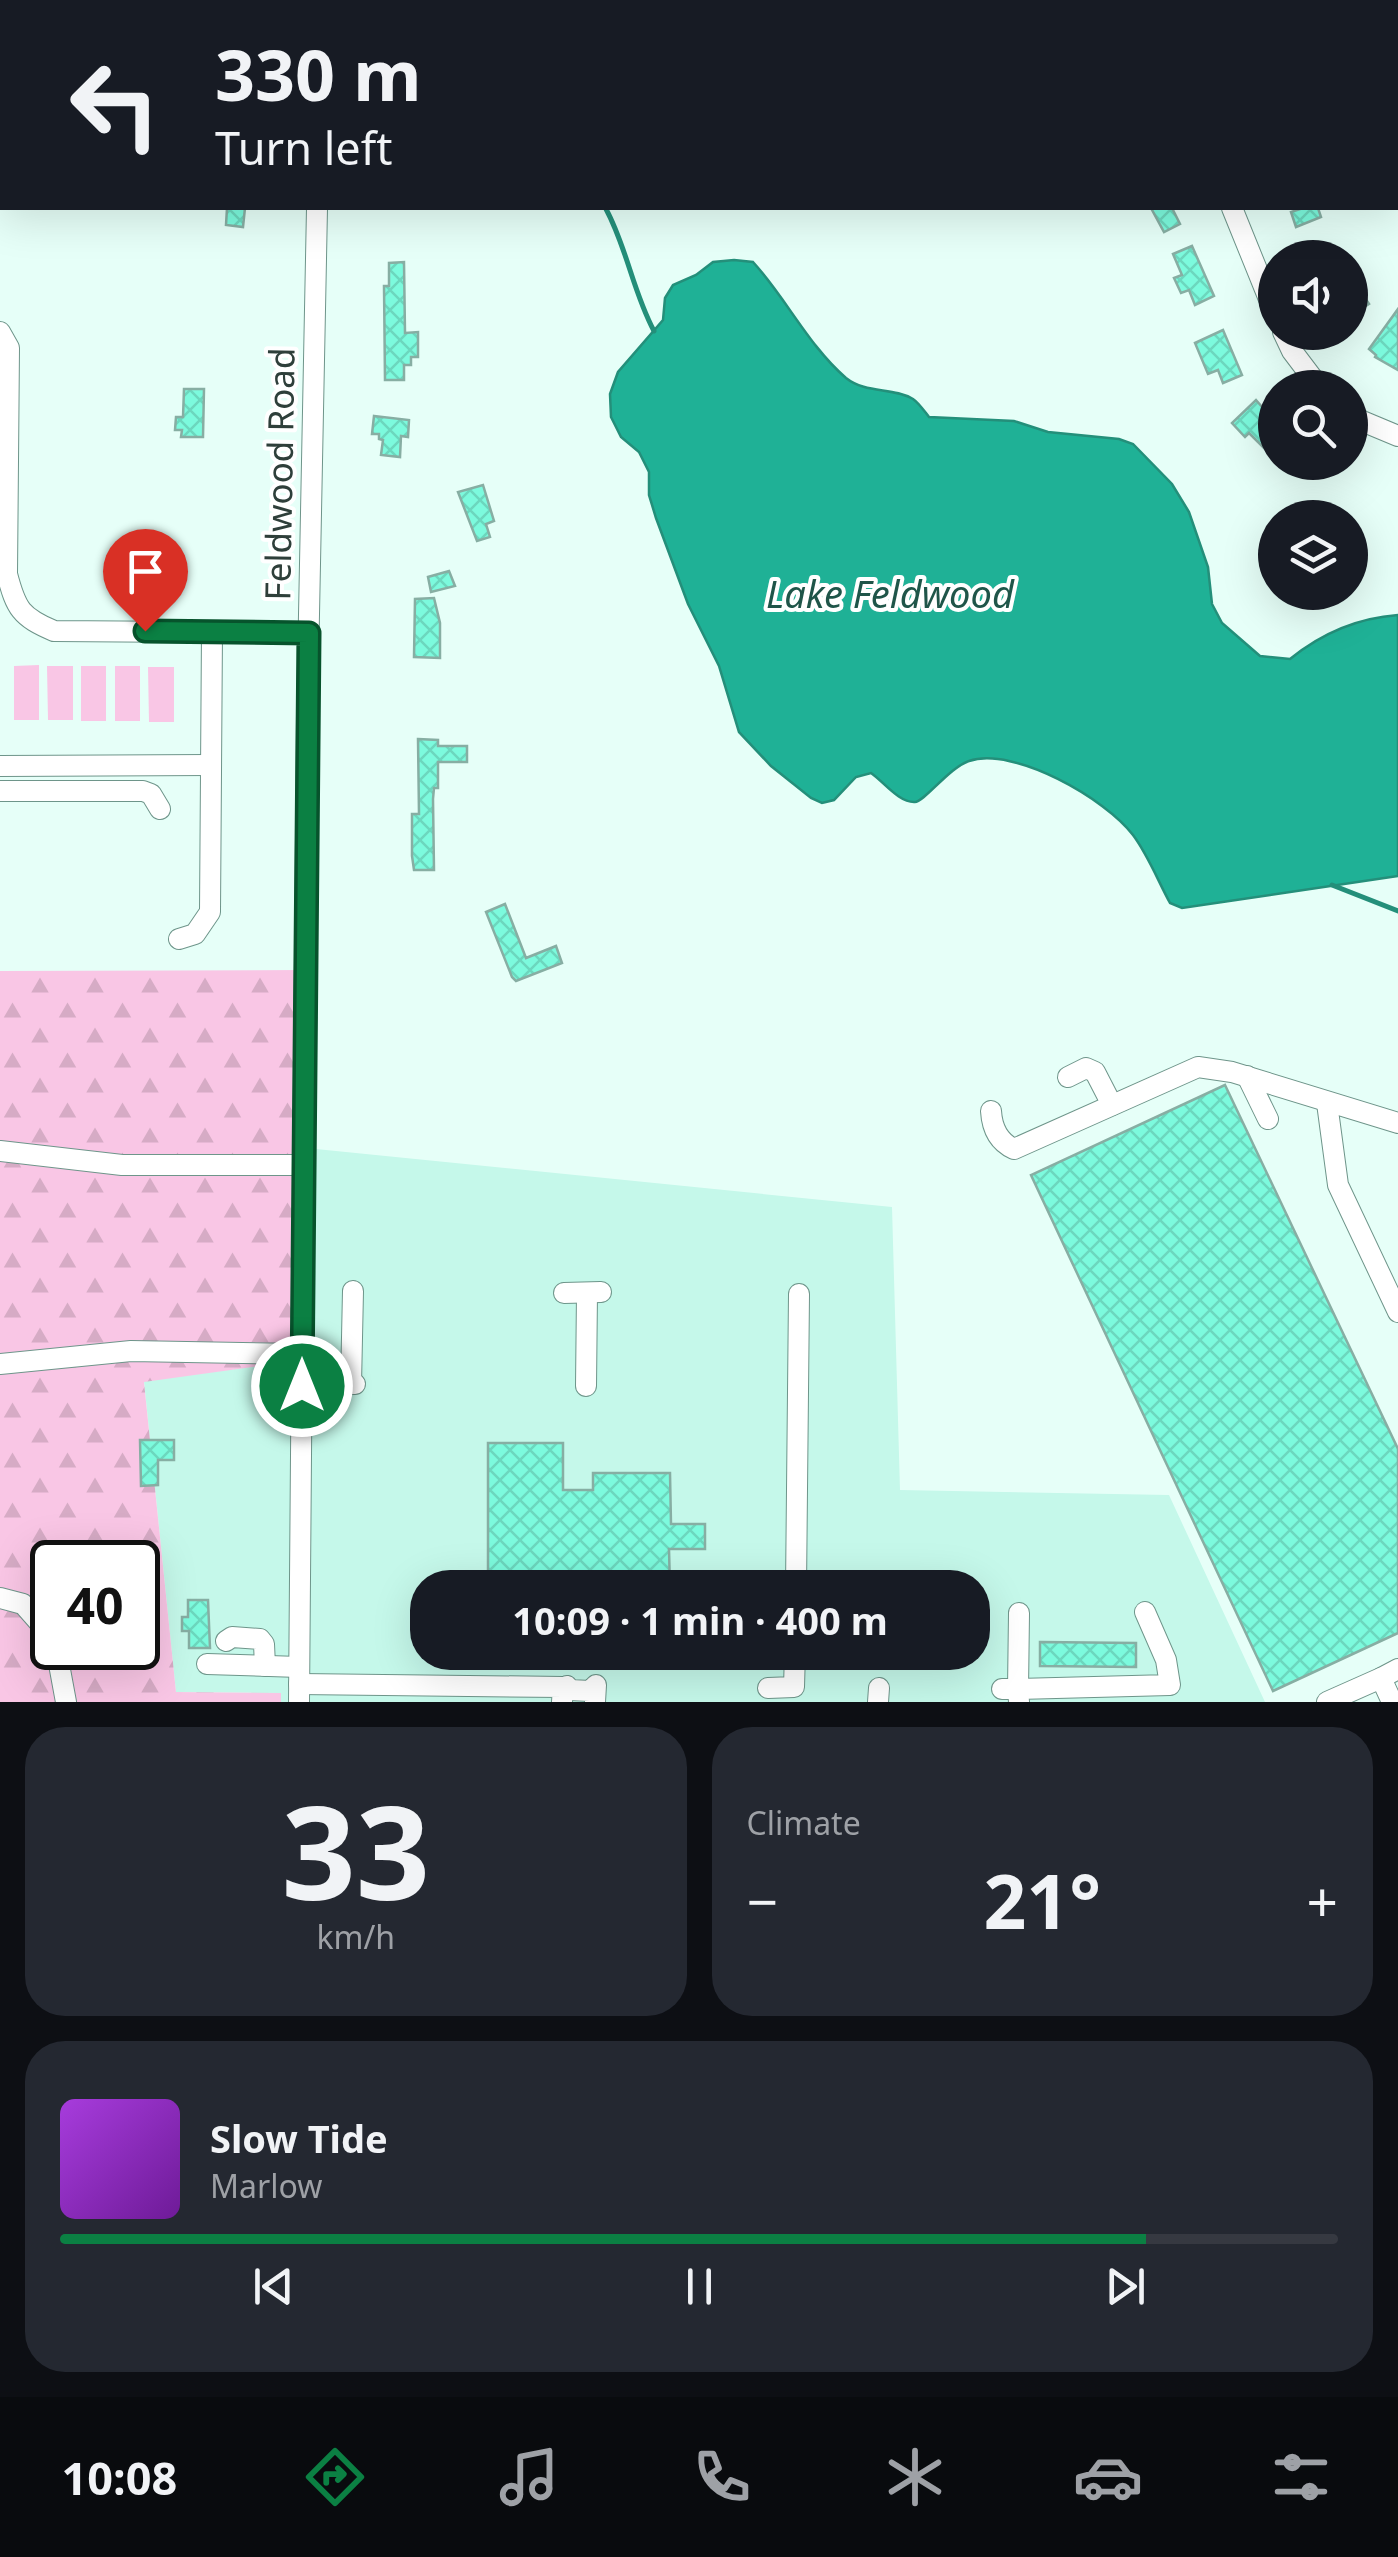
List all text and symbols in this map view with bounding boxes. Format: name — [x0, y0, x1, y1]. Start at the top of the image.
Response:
text: 330 m — [215, 26, 422, 122]
icon: left — [50, 40, 180, 170]
text: Turn left — [215, 117, 392, 178]
map controls — [1258, 240, 1368, 610]
button: sound — [1258, 240, 1368, 350]
street label: Feldwood Road — [253, 347, 305, 601]
button: search — [1258, 370, 1368, 480]
button: layers — [1258, 500, 1368, 610]
pin — [103, 529, 188, 632]
icon: arrive — [118, 544, 173, 599]
water label: Lake Feldwood — [766, 567, 1015, 619]
position arrow — [250, 1334, 354, 1438]
speed limit sign: 40 — [30, 1540, 160, 1670]
text: 10:09 · 1 min · 400 m — [512, 1594, 888, 1646]
text: 33 — [281, 1761, 430, 1938]
text: Climate — [747, 1801, 861, 1844]
text: 21° — [983, 1849, 1101, 1951]
text: − — [747, 1863, 778, 1938]
text: + — [1307, 1863, 1338, 1938]
text: km/h — [316, 1915, 395, 1958]
text: Slow Tide — [210, 2112, 388, 2164]
text: Marlow — [210, 2164, 322, 2207]
icon: previous — [246, 2259, 301, 2314]
icon: pause — [672, 2259, 727, 2314]
icon: next — [1098, 2259, 1153, 2314]
icon: directions — [300, 2442, 370, 2512]
icon: music — [494, 2442, 564, 2512]
icon: phone — [687, 2442, 757, 2512]
icon: climate — [880, 2442, 950, 2512]
icon: car — [1073, 2442, 1143, 2512]
icon: filters — [1266, 2442, 1336, 2512]
text: 10:08 — [62, 2447, 177, 2508]

